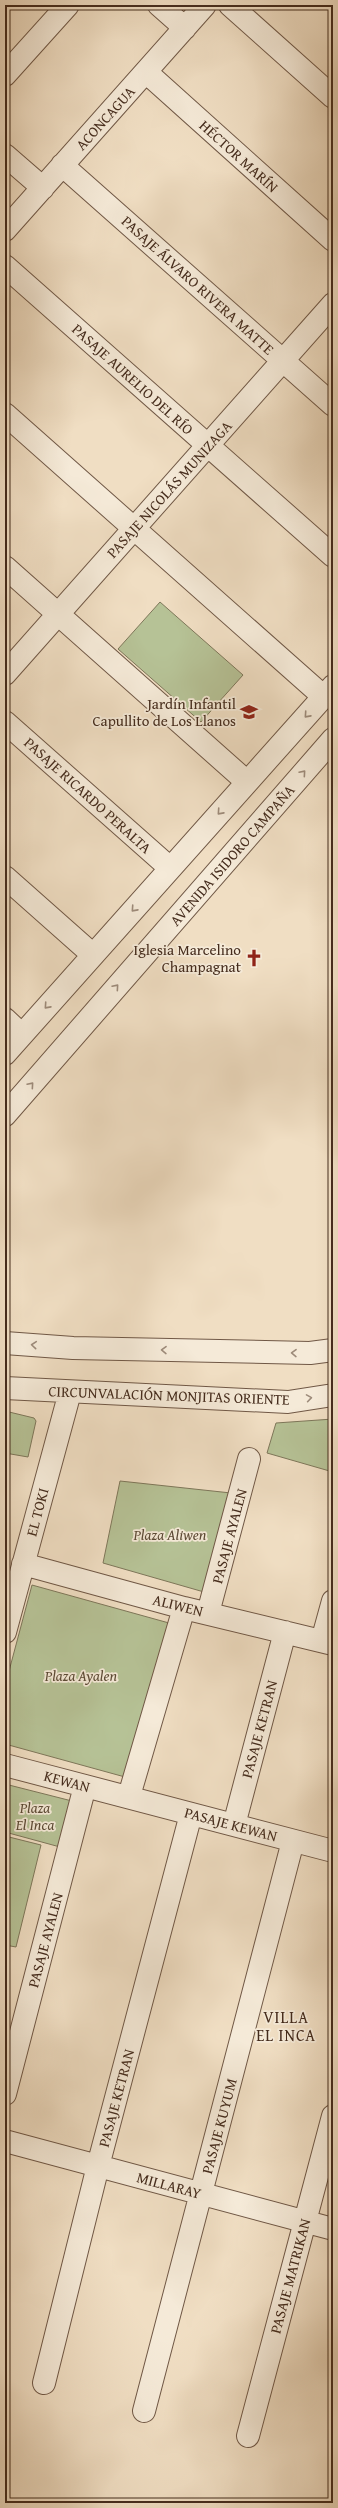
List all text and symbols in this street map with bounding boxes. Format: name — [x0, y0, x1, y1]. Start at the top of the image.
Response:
street label: ACONCAGUA — [71, 81, 139, 155]
street label: HÉCTOR MARÍN — [195, 115, 283, 197]
street label: PASAJE ÁLVARO RIVERA MATTE — [117, 211, 279, 360]
street label: PASAJE AURELIO DEL RÍO — [68, 319, 198, 439]
street label: PASAJE NICOLÁS MUNIZAGA — [102, 416, 236, 562]
place label: Jardín Infantil Capullito de Los Llanos — [92, 693, 236, 731]
school or university icon: Jardín Infantil Capullito de Los Llanos — [239, 702, 259, 722]
one-way arrow — [304, 710, 312, 718]
street label: PASAJE RICARDO PERALTA — [20, 732, 156, 858]
one-way arrow — [298, 771, 305, 778]
street label: AVENIDA ISIDORO CAMPAÑA — [165, 780, 299, 930]
one-way arrow — [218, 807, 225, 815]
one-way arrow — [131, 904, 139, 912]
place label: Iglesia Marcelino Champagnat — [134, 939, 242, 977]
church icon: Iglesia Marcelino Champagnat — [244, 948, 264, 968]
one-way arrow — [112, 985, 119, 992]
one-way arrow — [45, 1002, 52, 1009]
one-way arrow — [26, 1083, 33, 1090]
one-way arrow — [31, 1341, 37, 1350]
one-way arrow — [161, 1346, 167, 1354]
one-way arrow — [291, 1348, 297, 1357]
street label: CIRCUNVALACIÓN MONJITAS ORIENTE — [48, 1380, 290, 1410]
one-way arrow — [306, 1395, 312, 1403]
street label: EL TOKI — [20, 1486, 54, 1538]
street label: PASAJE AYALEN — [206, 1486, 252, 1586]
park label: Plaza Aliwen — [133, 1524, 207, 1545]
street label: ALIWEN — [151, 1589, 206, 1621]
park label: Plaza Ayalen — [44, 1665, 118, 1686]
street label: PASAJE KETRAN — [236, 1677, 282, 1780]
street label: KEWAN — [42, 1765, 93, 1797]
park label: Plaza El Inca — [15, 1797, 54, 1835]
street label: PASAJE KEWAN — [182, 1802, 280, 1847]
street label: PASAJE AYALEN — [22, 1890, 68, 1990]
district label: VILLA EL INCA — [256, 2005, 316, 2047]
street label: PASAJE KETRAN — [93, 2046, 139, 2149]
street label: PASAJE KUYUM — [196, 2076, 242, 2176]
street label: MILLARAY — [134, 2166, 204, 2204]
street label: PASAJE MATRIKAN — [265, 2216, 316, 2336]

